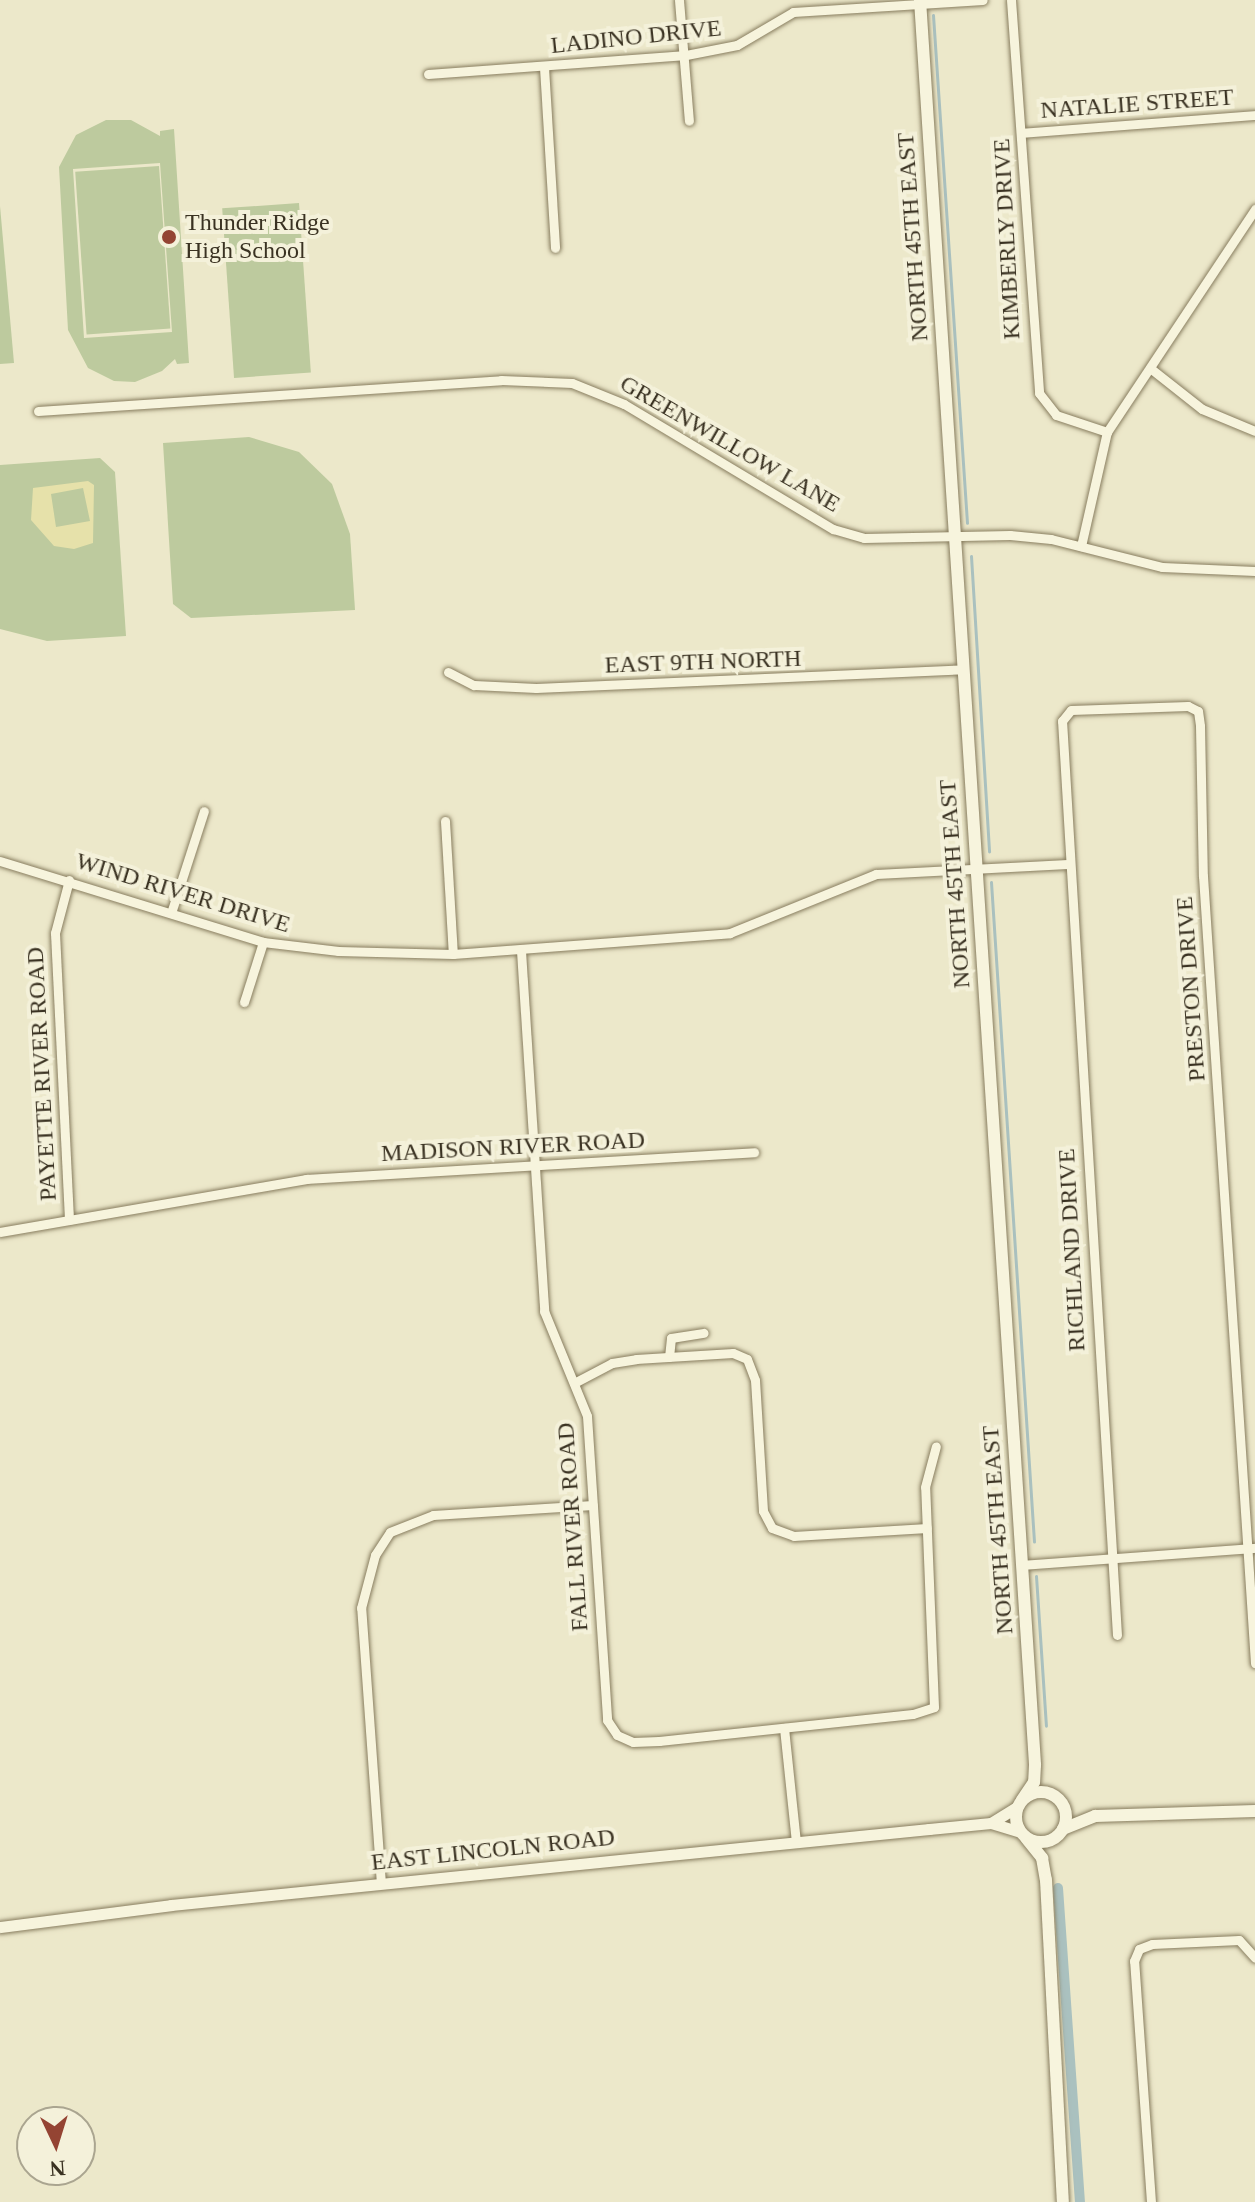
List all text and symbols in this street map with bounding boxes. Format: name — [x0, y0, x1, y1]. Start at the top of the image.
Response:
street label: LADINO DRIVE — [549, 14, 723, 60]
street label: NATALIE STREET — [1040, 83, 1234, 125]
street label: NORTH 45TH EAST — [891, 132, 935, 342]
street label: KIMBERLY DRIVE — [987, 137, 1027, 341]
place label: Thunder Ridge High School — [185, 209, 330, 265]
marker: Thunder Ridge High School — [160, 228, 178, 246]
street label: GREENWILLOW LANE — [615, 369, 845, 519]
street label: EAST 9TH NORTH — [604, 644, 802, 680]
street label: NORTH 45TH EAST — [933, 779, 977, 989]
street label: WIND RIVER DRIVE — [72, 847, 294, 939]
street label: PRESTON DRIVE — [1170, 895, 1212, 1083]
street label: PAYETTE RIVER ROAD — [21, 946, 63, 1202]
street label: MADISON RIVER ROAD — [380, 1126, 646, 1168]
street label: RICHLAND DRIVE — [1052, 1148, 1092, 1352]
street label: FALL RIVER ROAD — [551, 1421, 595, 1633]
street label: NORTH 45TH EAST — [976, 1425, 1020, 1635]
street label: EAST LINCOLN ROAD — [370, 1823, 616, 1877]
north arrow — [16, 2106, 96, 2186]
text: N — [49, 2155, 66, 2181]

